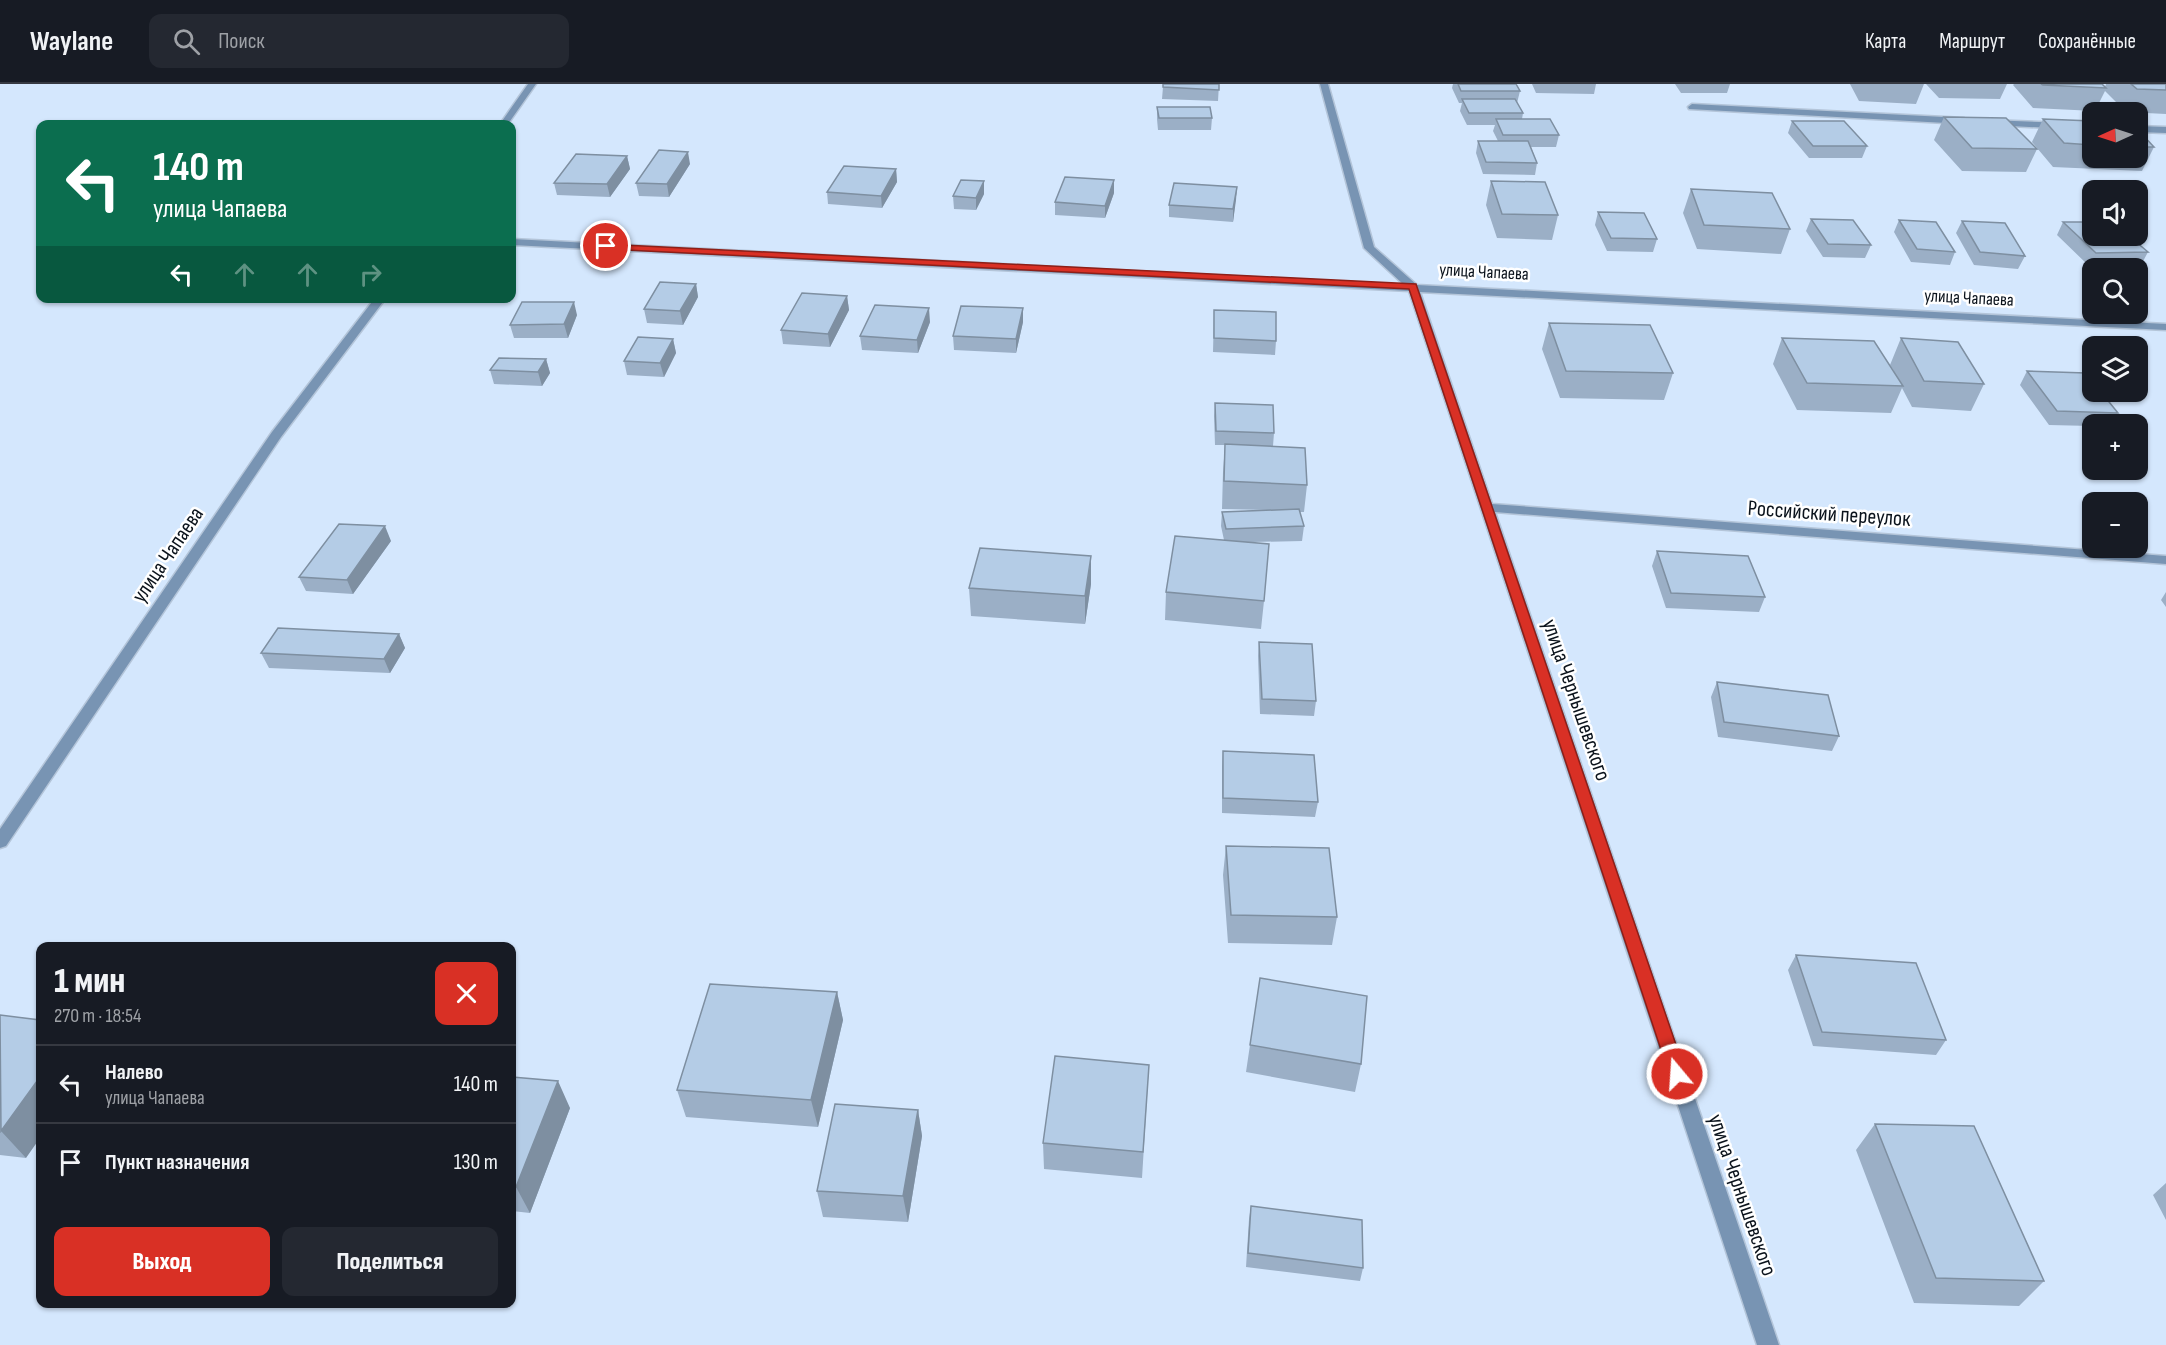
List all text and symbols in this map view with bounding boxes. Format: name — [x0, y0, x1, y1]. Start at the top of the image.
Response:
search box — [149, 14, 569, 68]
text: Waylane — [30, 25, 113, 58]
icon: search — [170, 25, 203, 58]
text: Поиск — [218, 28, 265, 55]
text: Карта — [1865, 29, 1906, 54]
text: Маршрут — [1939, 29, 2005, 54]
text: Сохранённые — [2038, 29, 2136, 54]
north arrow — [2082, 102, 2148, 168]
map controls — [2082, 102, 2148, 558]
text: 140 m — [153, 142, 244, 193]
icon: left — [54, 144, 132, 222]
button: sound — [2082, 180, 2148, 246]
text: улица Чапаева — [153, 193, 287, 225]
pin — [580, 220, 631, 271]
icon: arrive — [589, 229, 622, 262]
icon: left — [165, 258, 198, 291]
icon: ahead — [228, 258, 261, 291]
icon: ahead — [291, 258, 324, 291]
icon: right — [354, 258, 387, 291]
button: search — [2082, 258, 2148, 324]
street label: улица Чапаева — [1439, 259, 1529, 285]
street label: улица Чапаева — [1924, 285, 2014, 311]
button: layers — [2082, 336, 2148, 402]
button: + — [2082, 414, 2148, 480]
button: − — [2082, 492, 2148, 558]
street label: Российский переулок — [1747, 495, 1912, 533]
street label: улица Чапаева — [126, 502, 210, 608]
street label: улица Чернышевского — [1536, 616, 1616, 784]
text: 1 мин — [54, 960, 125, 1003]
button: close — [435, 962, 498, 1025]
text: 270 m · 18:54 — [54, 1004, 141, 1028]
position arrow — [1645, 1042, 1709, 1106]
text: Налево — [105, 1059, 163, 1086]
icon: left — [54, 1068, 87, 1101]
text: 140 m — [454, 1071, 498, 1098]
text: улица Чапаева — [105, 1086, 205, 1110]
street label: улица Чернышевского — [1702, 1111, 1782, 1279]
icon: arrive — [54, 1146, 87, 1179]
text: Пункт назначения — [105, 1149, 249, 1176]
text: 130 m — [454, 1149, 498, 1176]
button: Выход — [54, 1227, 270, 1296]
button: Поделиться — [282, 1227, 498, 1296]

